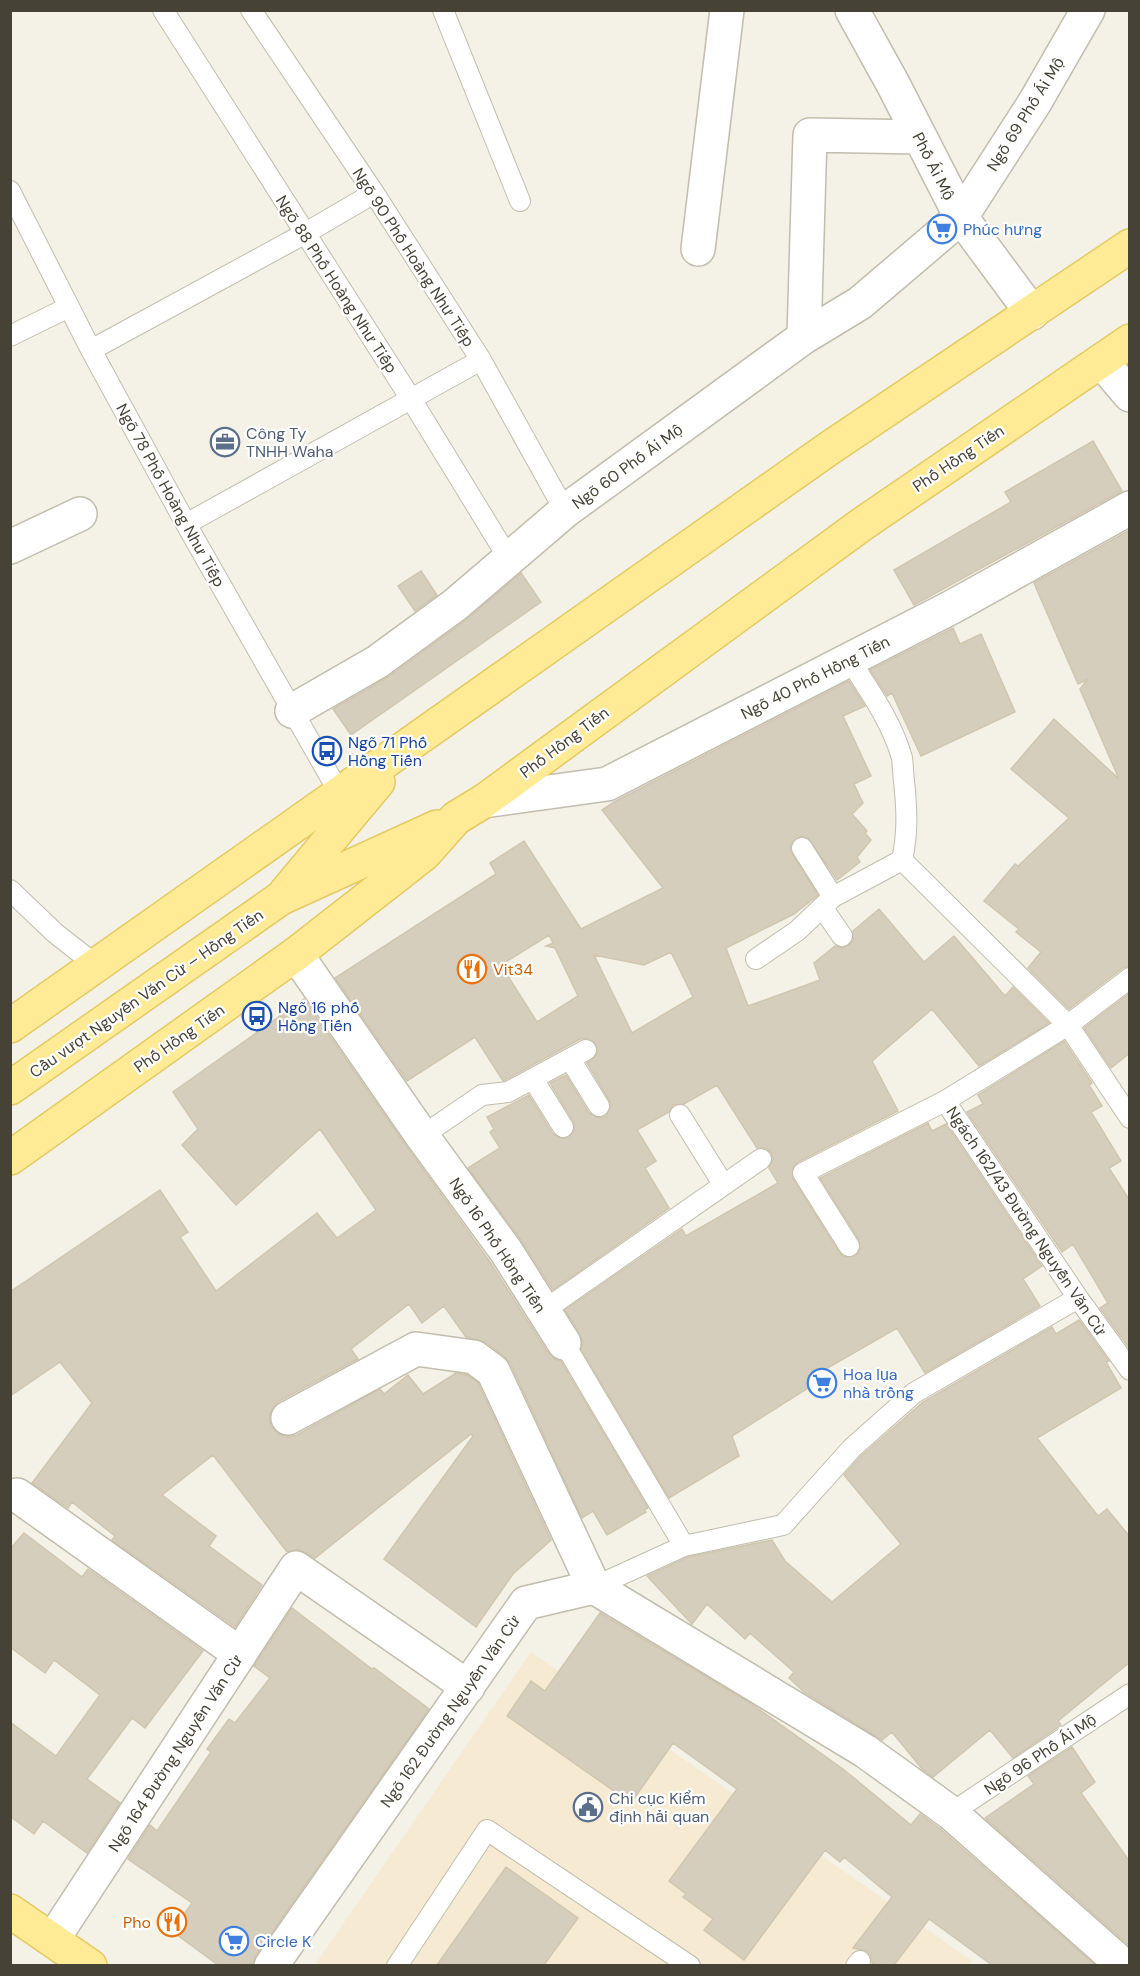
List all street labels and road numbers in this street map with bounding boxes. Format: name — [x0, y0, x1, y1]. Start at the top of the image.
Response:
street label: Ngõ 69 Phố Ái Mộ — [982, 53, 1069, 175]
street label: Phố Ái Mộ — [908, 129, 960, 204]
street label: Ngõ 90 Phố Hoàng Như Tiếp — [348, 164, 479, 351]
street label: Ngõ 88 Phố Hoàng Như Tiếp — [271, 191, 402, 377]
street label: Ngõ 78 Phố Hoàng Như Tiếp — [111, 400, 230, 591]
street label: Ngõ 60 Phố Ái Mộ — [568, 419, 687, 514]
street label: Phố Hồng Tiến — [908, 420, 1008, 497]
street label: Ngõ 40 Phố Hồng Tiến — [737, 631, 893, 724]
street label: Phố Hồng Tiến — [516, 702, 613, 783]
street label: Cầu vượt Nguyễn Văn Cừ – Hồng Tiến — [25, 904, 267, 1083]
street label: Phố Hồng Tiến — [130, 999, 229, 1077]
street label: Ngách 162/43 Đường Nguyễn Văn Cừ — [942, 1102, 1112, 1340]
street label: Ngõ 16 Phố Hồng Tiến — [444, 1174, 551, 1317]
street label: Ngõ 162 Đường Nguyễn Văn Cừ — [376, 1611, 525, 1812]
street label: Ngõ 164 Đường Nguyễn Văn Cừ — [104, 1650, 247, 1856]
street label: Ngõ 96 Phố Ái Mộ — [980, 1709, 1101, 1800]

